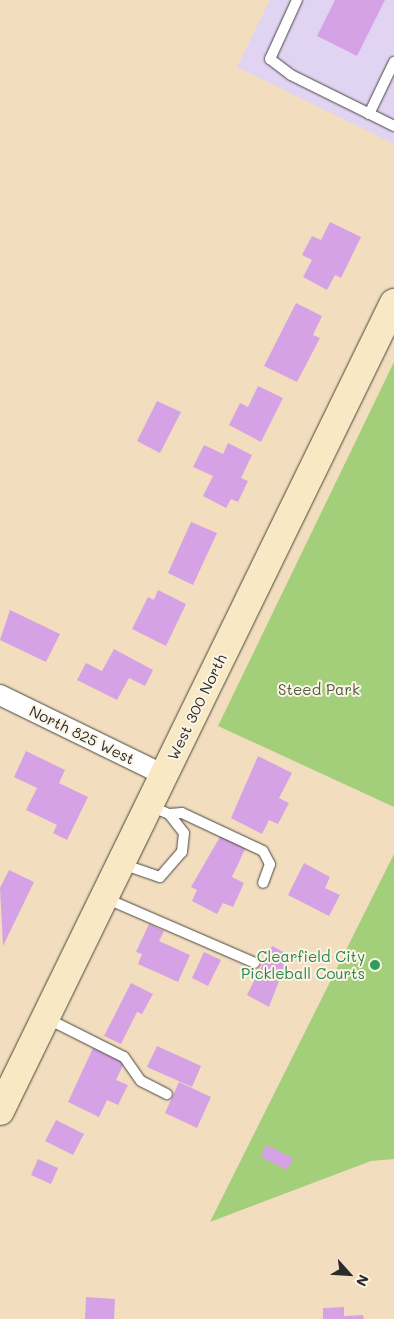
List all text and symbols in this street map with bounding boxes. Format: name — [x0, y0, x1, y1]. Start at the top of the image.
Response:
street label: West 300 North — [164, 651, 230, 763]
park label: Steed Park — [278, 681, 360, 699]
street label: North 825 West — [27, 702, 137, 768]
place label: Clearfield City Pickleball Courts — [241, 947, 365, 982]
marker: Clearfield City Pickleball Courts — [369, 959, 381, 971]
north arrow — [324, 1249, 374, 1299]
text: N — [352, 1272, 374, 1290]

